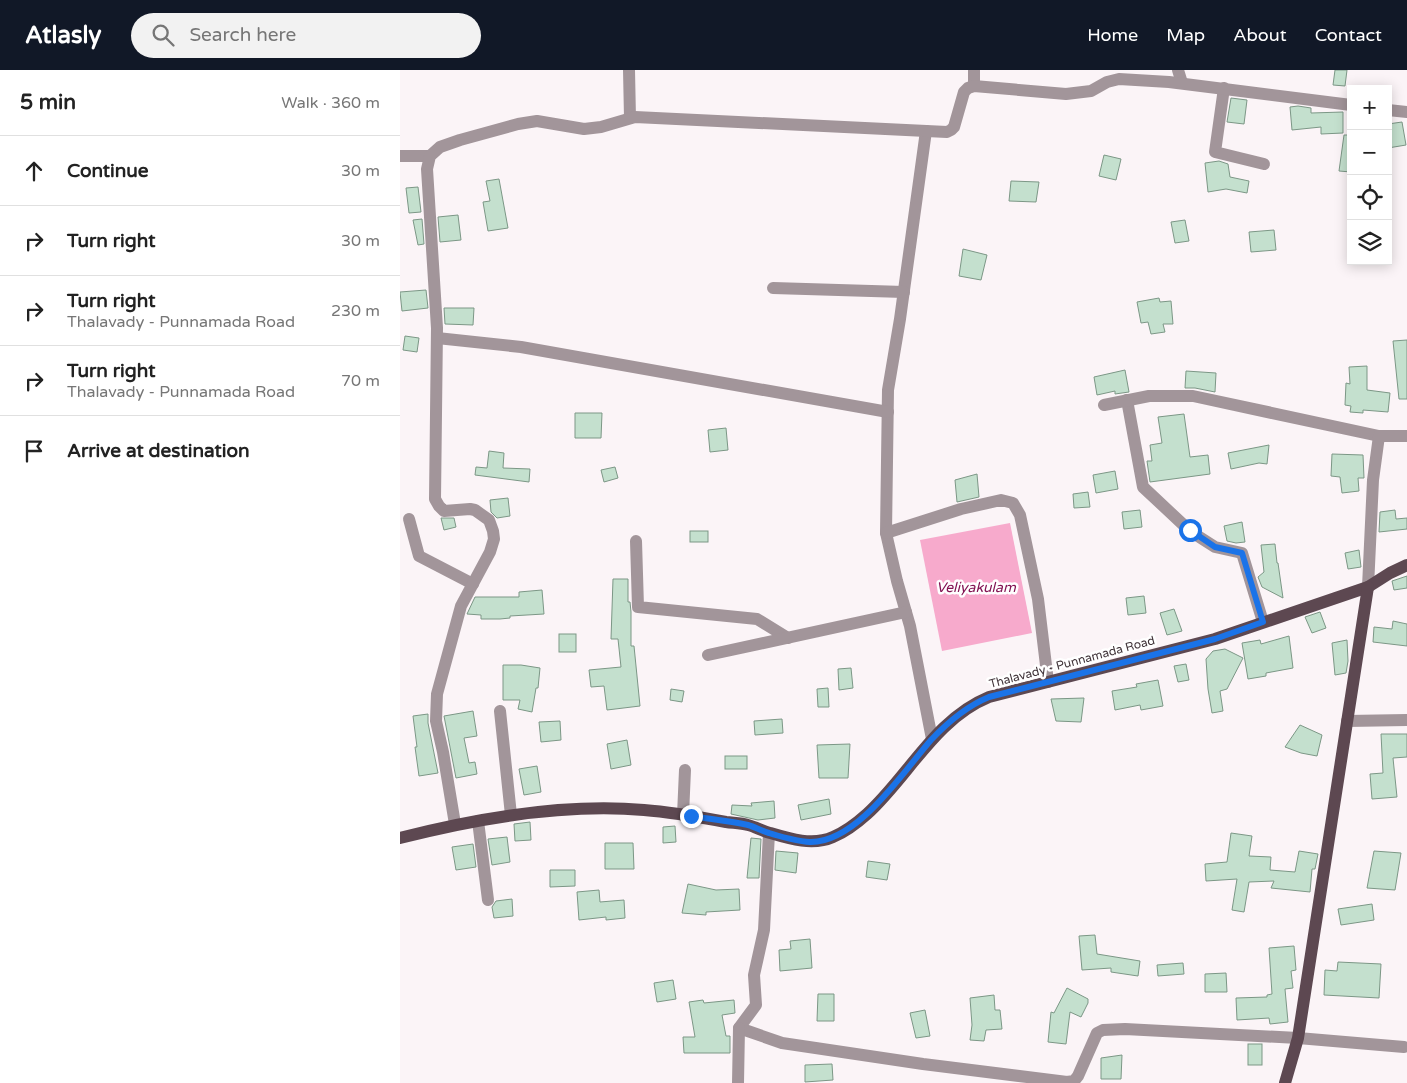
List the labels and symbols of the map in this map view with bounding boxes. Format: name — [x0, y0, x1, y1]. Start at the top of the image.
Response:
route start — [1179, 519, 1202, 542]
water label: Veliyakulam — [936, 579, 1017, 596]
street label: Thalavady - Punnamada Road — [988, 633, 1156, 691]
route end — [680, 805, 703, 828]

